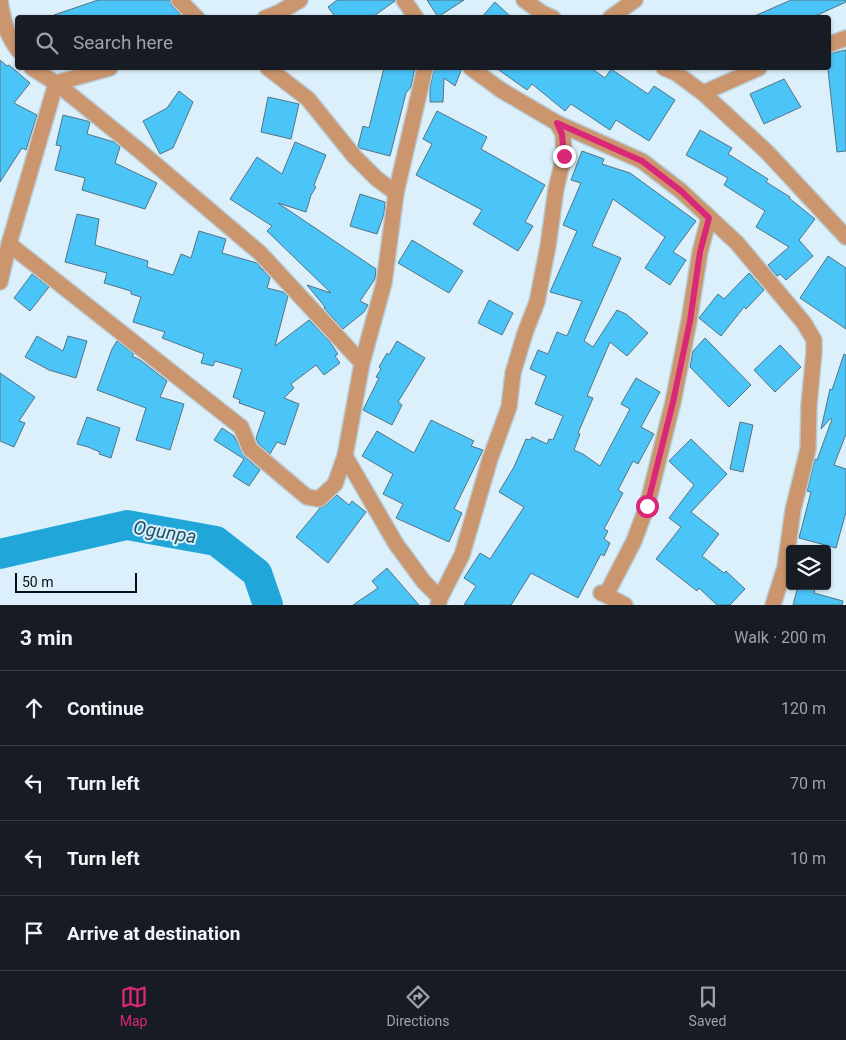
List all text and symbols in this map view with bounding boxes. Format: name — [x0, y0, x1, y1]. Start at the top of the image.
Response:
search box — [15, 15, 831, 70]
icon: search — [33, 29, 61, 57]
text: Search here — [73, 31, 173, 54]
route end — [553, 145, 576, 168]
route start — [636, 495, 659, 518]
water label: Ogunpa — [132, 516, 198, 548]
map controls — [786, 545, 831, 590]
button: layers — [786, 545, 831, 590]
scale bar — [15, 570, 138, 593]
text: 50 m — [22, 574, 54, 590]
text: 3 min — [20, 626, 73, 650]
text: Walk · 200 m — [734, 628, 826, 647]
icon: ahead — [20, 694, 48, 722]
text: Continue — [67, 697, 144, 720]
text: 120 m — [781, 699, 826, 718]
icon: left — [20, 769, 48, 797]
text: Turn left — [67, 772, 140, 795]
text: 70 m — [790, 774, 826, 793]
icon: left — [20, 844, 48, 872]
text: Turn left — [67, 847, 140, 870]
text: 10 m — [790, 849, 826, 868]
icon: arrive — [20, 919, 48, 947]
text: Arrive at destination — [67, 922, 240, 945]
tab: Map — [120, 983, 148, 1029]
tab: Directions — [387, 983, 450, 1029]
tab: Saved — [689, 983, 726, 1029]

